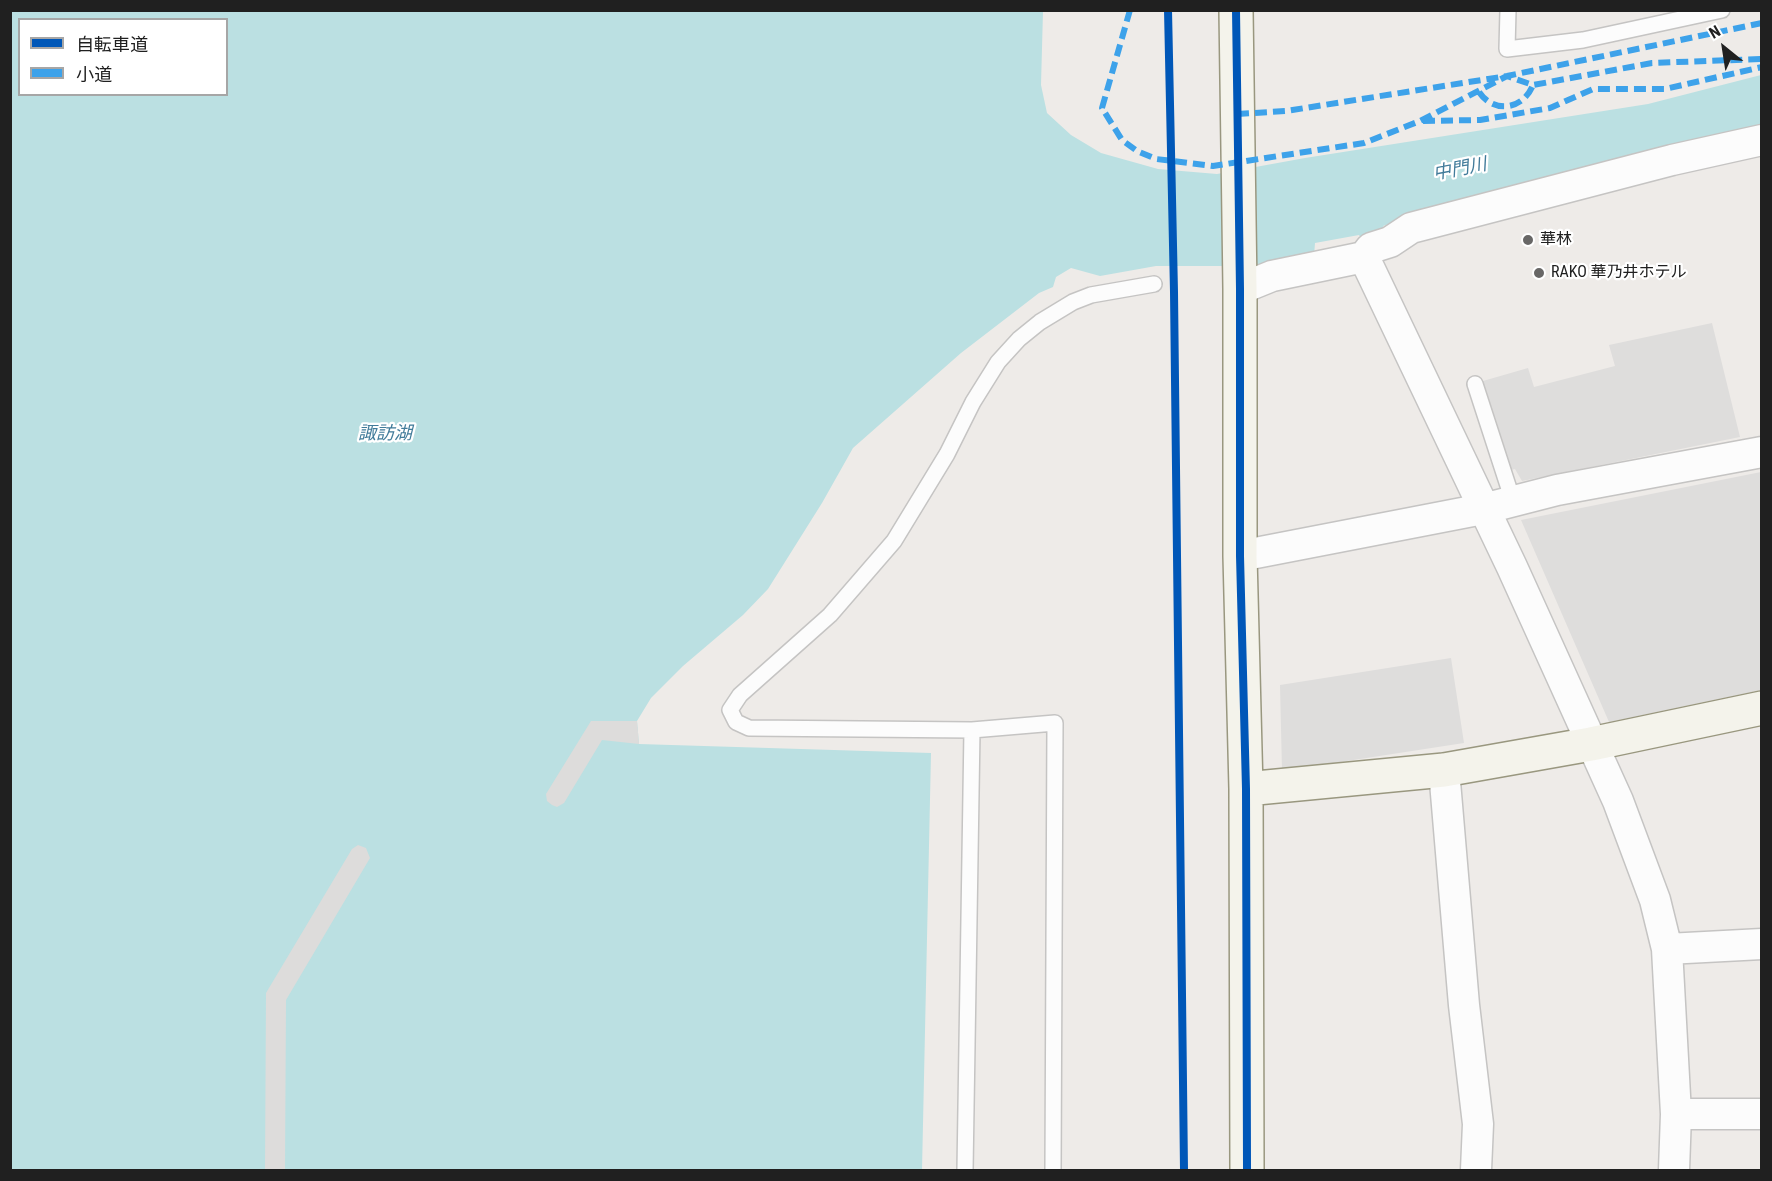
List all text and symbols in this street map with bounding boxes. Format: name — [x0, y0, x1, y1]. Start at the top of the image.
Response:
legend — [18, 18, 228, 96]
north arrow — [1694, 18, 1754, 78]
text: N — [1706, 21, 1724, 43]
text: 自転車道 — [76, 34, 148, 55]
text: 小道 — [76, 64, 112, 85]
water label: 中門川 — [1431, 154, 1489, 186]
place label: 華林 — [1540, 230, 1572, 250]
marker: 華林 — [1521, 233, 1535, 247]
place label: RAKO 華乃井ホテル — [1551, 263, 1686, 283]
marker: RAKO 華乃井ホテル — [1532, 266, 1546, 280]
water label: 諏訪湖 — [358, 423, 412, 445]

